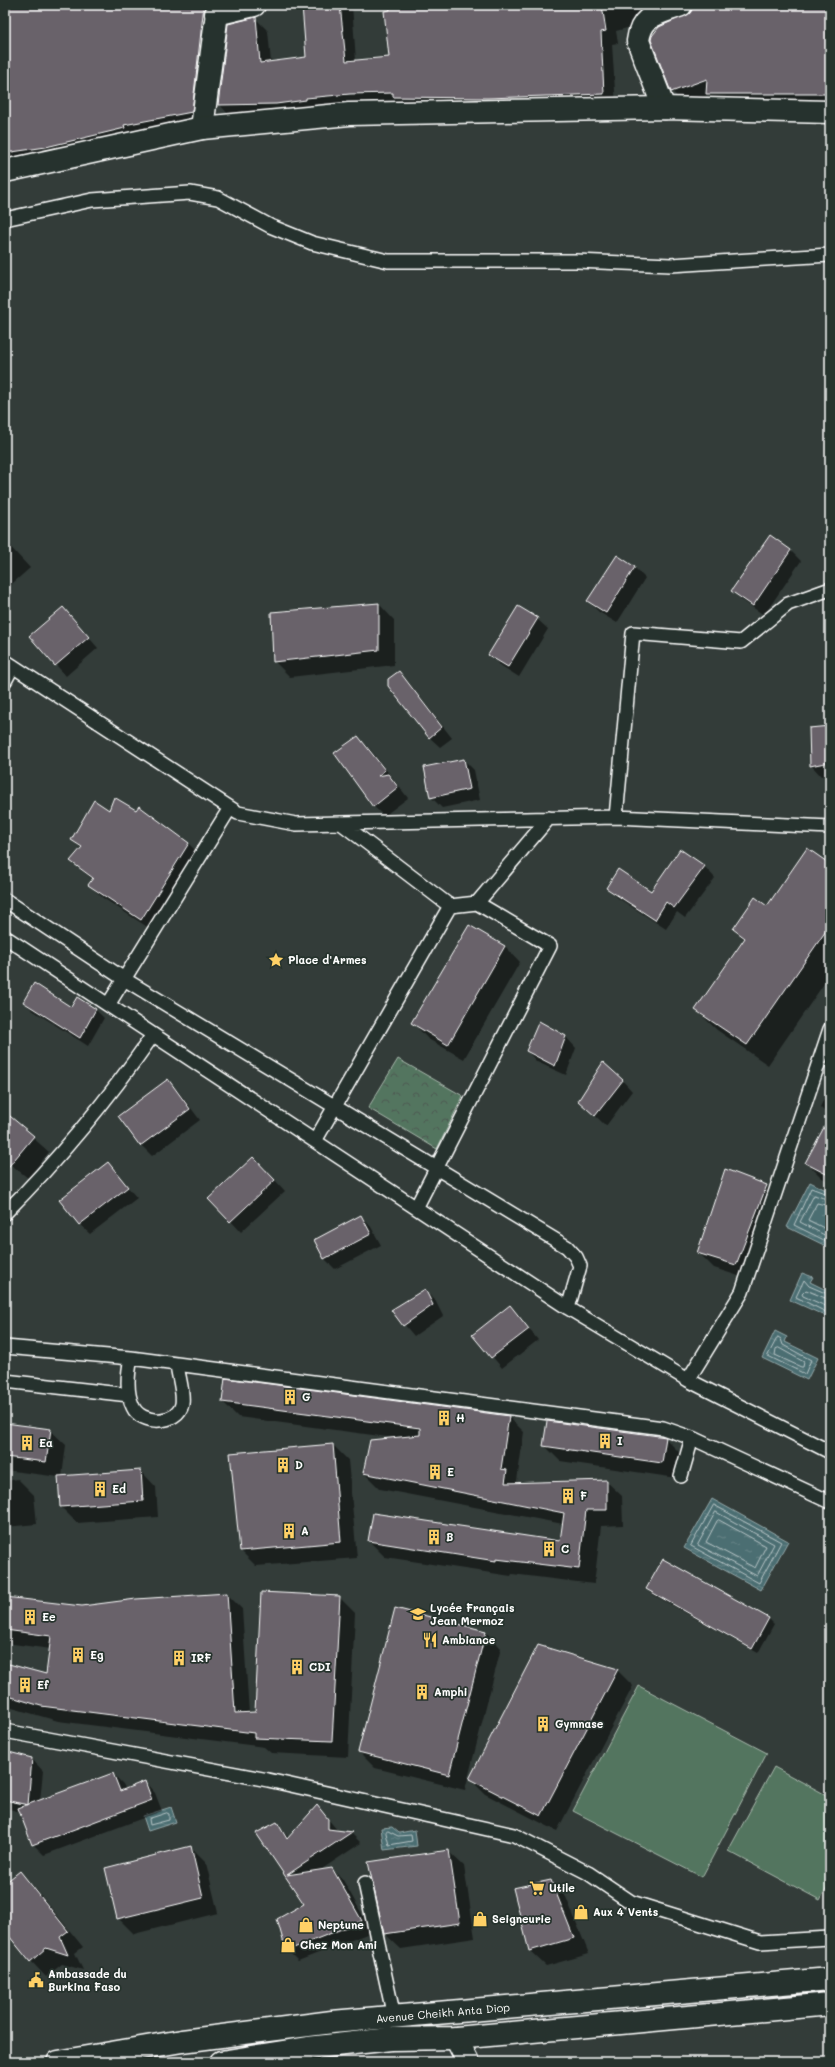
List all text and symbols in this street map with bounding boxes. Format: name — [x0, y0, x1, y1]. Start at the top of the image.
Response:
place icon: Place d'Armes — [267, 951, 285, 969]
place label: Place d'Armes — [288, 952, 367, 967]
building icon: G — [281, 1388, 299, 1406]
place label: G — [302, 1389, 311, 1404]
building icon: H — [435, 1409, 453, 1427]
place label: H — [456, 1410, 465, 1425]
building icon: I — [596, 1432, 614, 1450]
place label: I — [617, 1433, 623, 1448]
building icon: Ea — [18, 1434, 36, 1452]
place label: Ea — [39, 1435, 53, 1450]
building icon: D — [274, 1456, 292, 1474]
place label: D — [295, 1457, 303, 1472]
building icon: E — [426, 1463, 444, 1481]
place label: E — [447, 1464, 454, 1479]
building icon: Ed — [91, 1480, 109, 1498]
place label: Ed — [112, 1481, 126, 1496]
building icon: F — [559, 1487, 577, 1505]
place label: F — [580, 1488, 587, 1503]
building icon: A — [280, 1522, 298, 1540]
place label: A — [301, 1523, 309, 1538]
building icon: B — [425, 1528, 443, 1546]
place label: B — [446, 1529, 453, 1544]
building icon: C — [540, 1540, 558, 1558]
place label: C — [561, 1541, 569, 1556]
place label: Lycée Français Jean Mermoz — [430, 1600, 515, 1628]
school or university icon: Lycée Français Jean Mermoz — [409, 1605, 427, 1623]
building icon: Ee — [21, 1608, 39, 1626]
place label: Ee — [42, 1609, 56, 1624]
restaurant icon: Ambiance — [421, 1631, 439, 1649]
place label: Ambiance — [442, 1632, 496, 1647]
building icon: Eg — [69, 1646, 87, 1664]
place label: Eg — [90, 1647, 104, 1662]
building icon: IRF — [170, 1649, 188, 1667]
place label: IRF — [191, 1650, 211, 1665]
building icon: CDI — [288, 1658, 306, 1676]
place label: CDI — [309, 1659, 331, 1674]
building icon: Ef — [16, 1676, 34, 1694]
place label: Ef — [37, 1677, 49, 1692]
building icon: Amphi — [413, 1683, 431, 1701]
place label: Amphi — [434, 1684, 467, 1699]
building icon: Gymnase — [534, 1715, 552, 1733]
place label: Gymnase — [555, 1716, 604, 1731]
supermarket icon: Utile — [528, 1879, 546, 1897]
place label: Utile — [549, 1880, 575, 1895]
shop icon: Aux 4 Vents — [572, 1903, 590, 1921]
place label: Aux 4 Vents — [593, 1904, 659, 1919]
shop icon: Seigneurie — [471, 1910, 489, 1928]
place label: Seigneurie — [492, 1911, 551, 1926]
shop icon: Neptune — [297, 1916, 315, 1934]
place label: Neptune — [318, 1917, 364, 1932]
shop icon: Chez Mon Ami — [279, 1936, 297, 1954]
place label: Chez Mon Ami — [300, 1937, 377, 1952]
place label: Ambassade du Burkina Faso — [48, 1966, 127, 1994]
public building icon: Ambassade du Burkina Faso — [27, 1971, 45, 1989]
street label: Avenue Cheikh Anta Diop — [375, 1999, 511, 2026]

